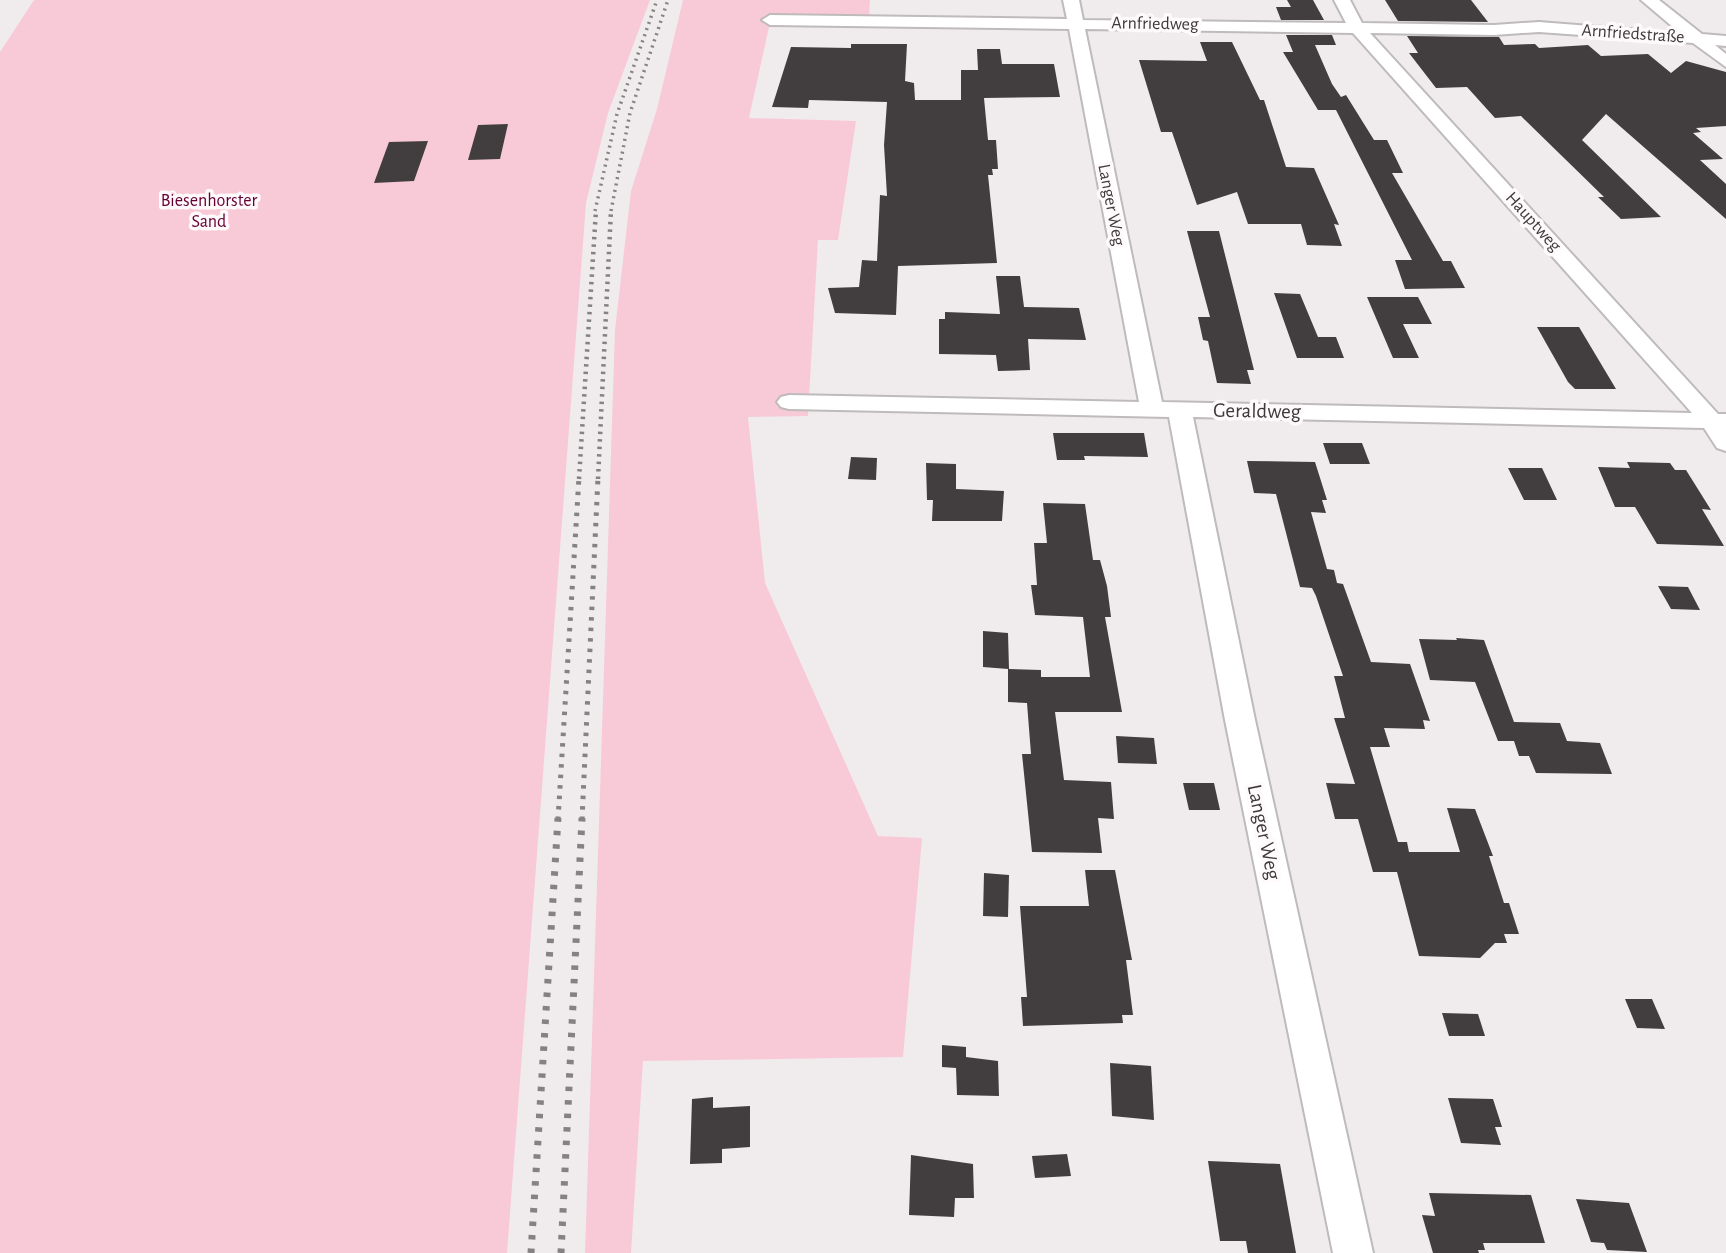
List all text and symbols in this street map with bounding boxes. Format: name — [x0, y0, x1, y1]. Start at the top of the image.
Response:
street label: Arnfriedweg — [1111, 14, 1199, 34]
street label: Arnfriedstraße — [1581, 21, 1685, 47]
street label: Langer Weg — [1094, 163, 1128, 248]
street label: Hauptweg — [1502, 189, 1564, 255]
park label: Biesenhorster Sand — [161, 192, 258, 231]
street label: Geraldweg — [1213, 400, 1302, 422]
street label: Langer Weg — [1244, 782, 1284, 882]

